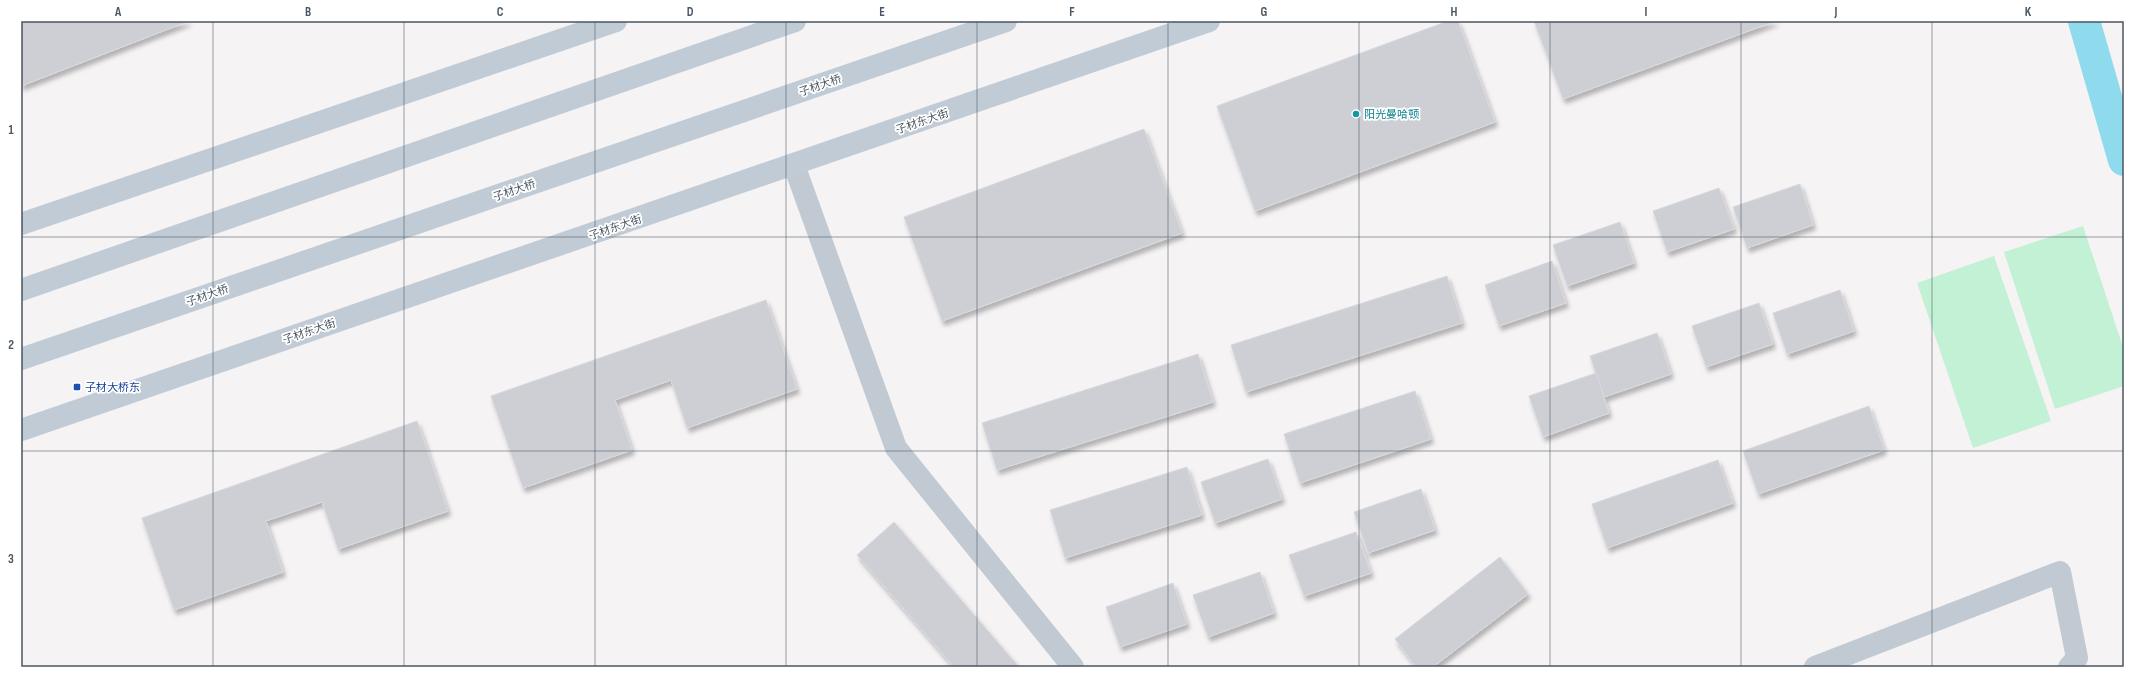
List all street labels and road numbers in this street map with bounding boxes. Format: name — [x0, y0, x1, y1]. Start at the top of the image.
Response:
street label: 子材大桥 — [797, 72, 843, 99]
street label: 子材东大街 — [894, 106, 950, 137]
street label: 子材大桥 — [491, 177, 537, 204]
street label: 子材东大街 — [587, 212, 643, 243]
street label: 子材大桥 — [184, 282, 230, 309]
street label: 子材东大街 — [281, 316, 337, 347]

